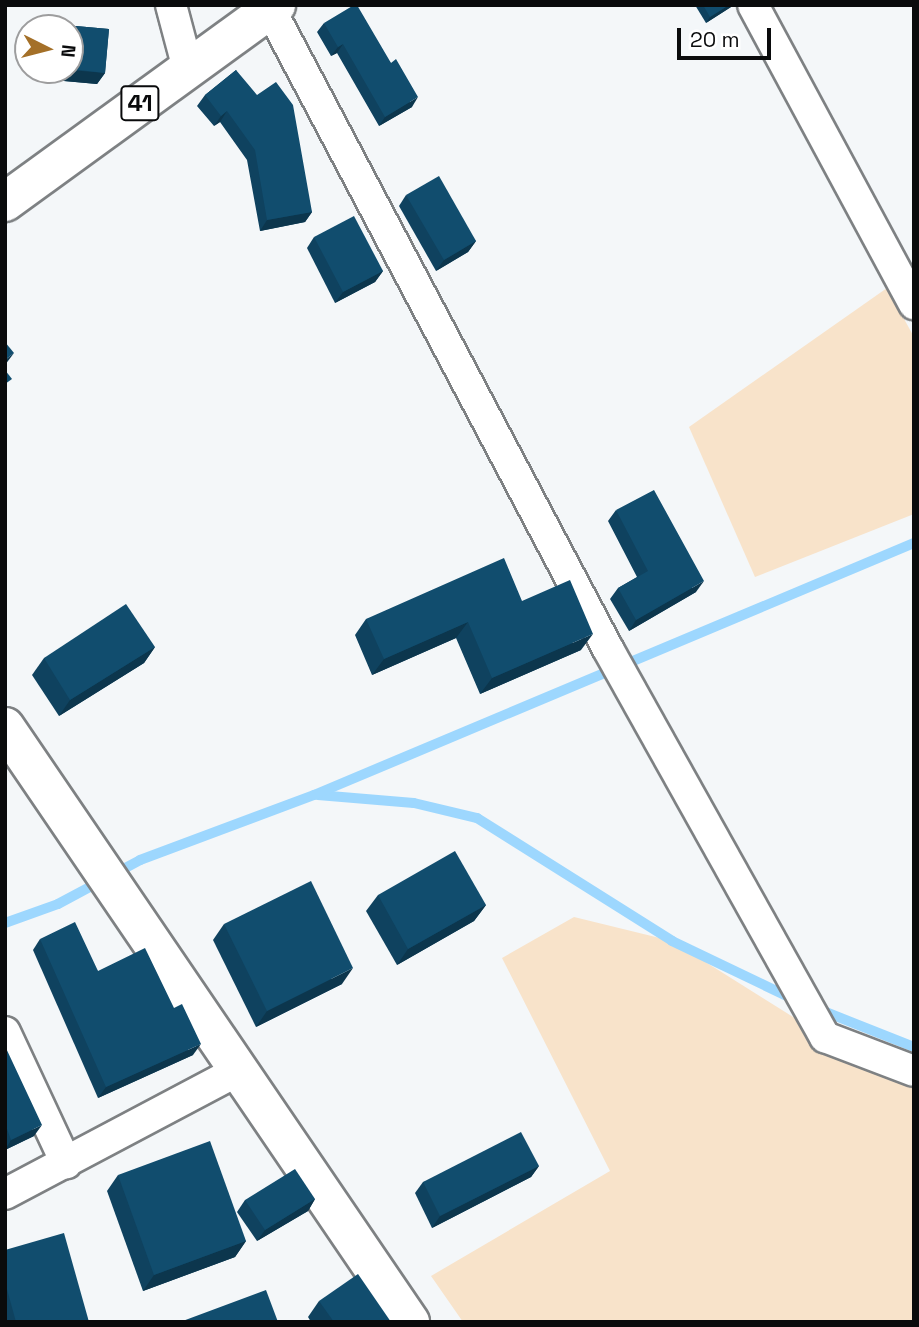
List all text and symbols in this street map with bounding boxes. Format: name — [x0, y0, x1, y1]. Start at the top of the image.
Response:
north arrow — [14, 14, 84, 84]
scale bar — [681, 14, 776, 58]
text: 20 m — [690, 26, 740, 53]
text: N — [55, 43, 81, 59]
road number: 41 — [119, 82, 161, 124]

